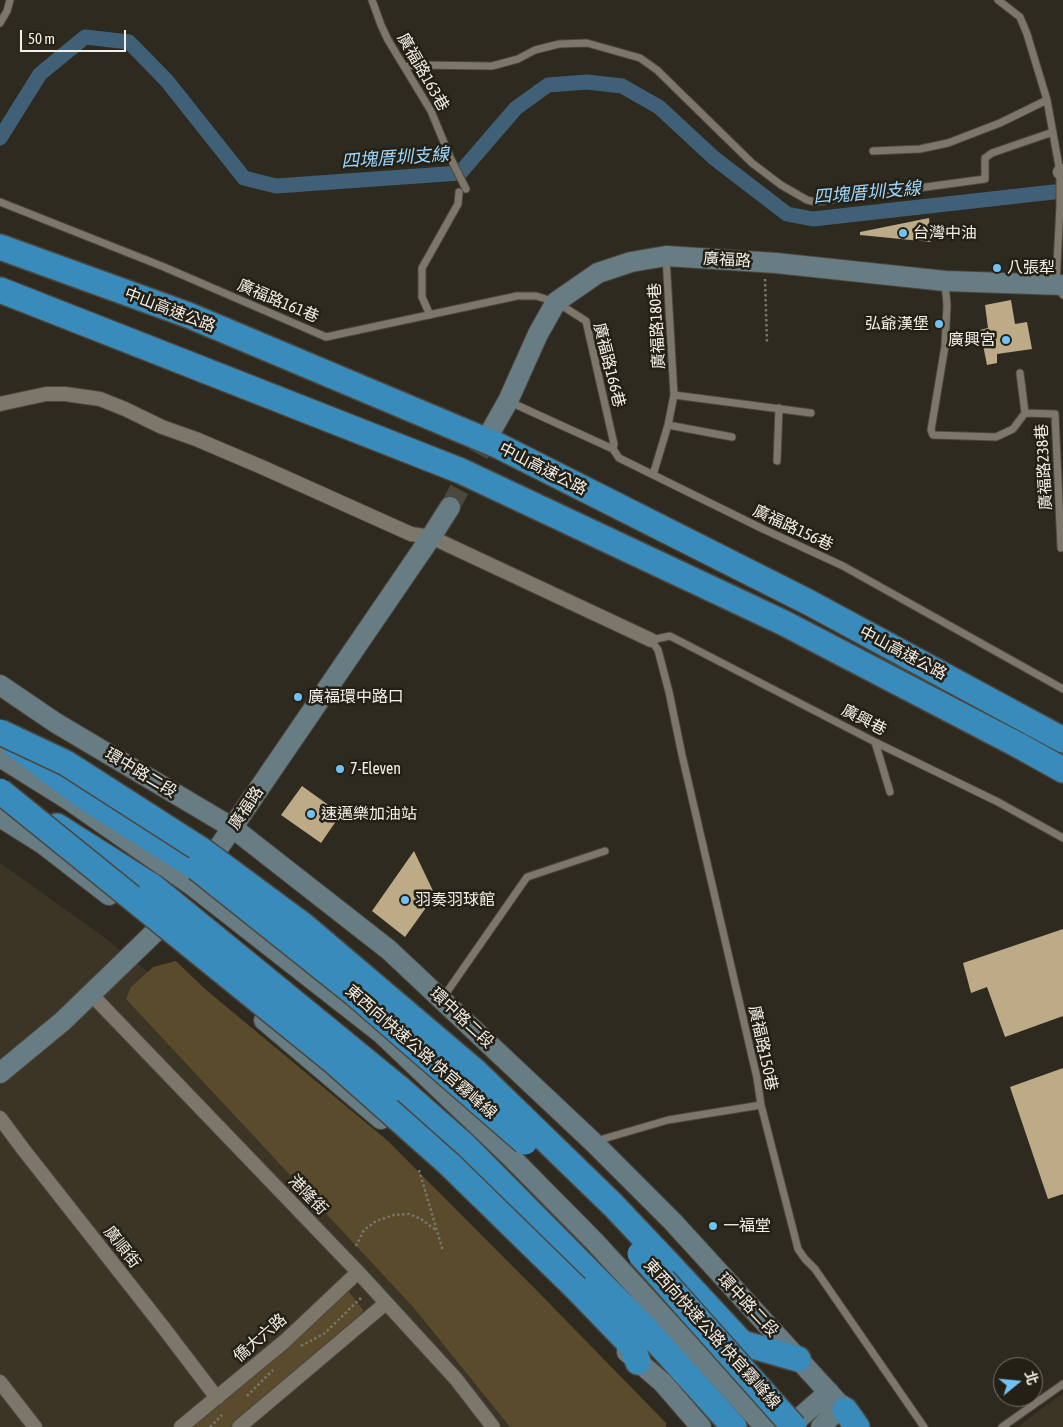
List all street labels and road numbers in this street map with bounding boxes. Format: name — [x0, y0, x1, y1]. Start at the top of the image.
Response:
street label: 廣福路163巷 — [393, 30, 453, 114]
street label: 廣福路 — [703, 249, 751, 271]
street label: 廣福路161巷 — [234, 275, 322, 327]
street label: 廣福路180巷 — [645, 282, 669, 370]
street label: 中山高速公路 — [122, 284, 218, 336]
street label: 廣福路166巷 — [589, 321, 629, 409]
street label: 廣福路238巷 — [1032, 423, 1056, 511]
street label: 中山高速公路 — [496, 439, 590, 499]
street label: 廣福路156巷 — [750, 501, 836, 555]
street label: 中山高速公路 — [856, 622, 950, 684]
street label: 廣興巷 — [838, 701, 890, 739]
street label: 環中路二段 — [102, 744, 180, 802]
street label: 廣福路 — [225, 783, 267, 833]
street label: 東西向快速公路 快官霧峰線 — [341, 981, 501, 1123]
street label: 環中路二段 — [426, 984, 498, 1052]
street label: 廣福路150巷 — [745, 1004, 781, 1092]
street label: 港隆街 — [284, 1171, 332, 1219]
street label: 廣順街 — [100, 1222, 144, 1272]
street label: 東西向快速公路 快官霧峰線 — [640, 1255, 784, 1413]
street label: 環中路二段 — [714, 1269, 782, 1341]
street label: 僑大六路 — [230, 1310, 290, 1366]

